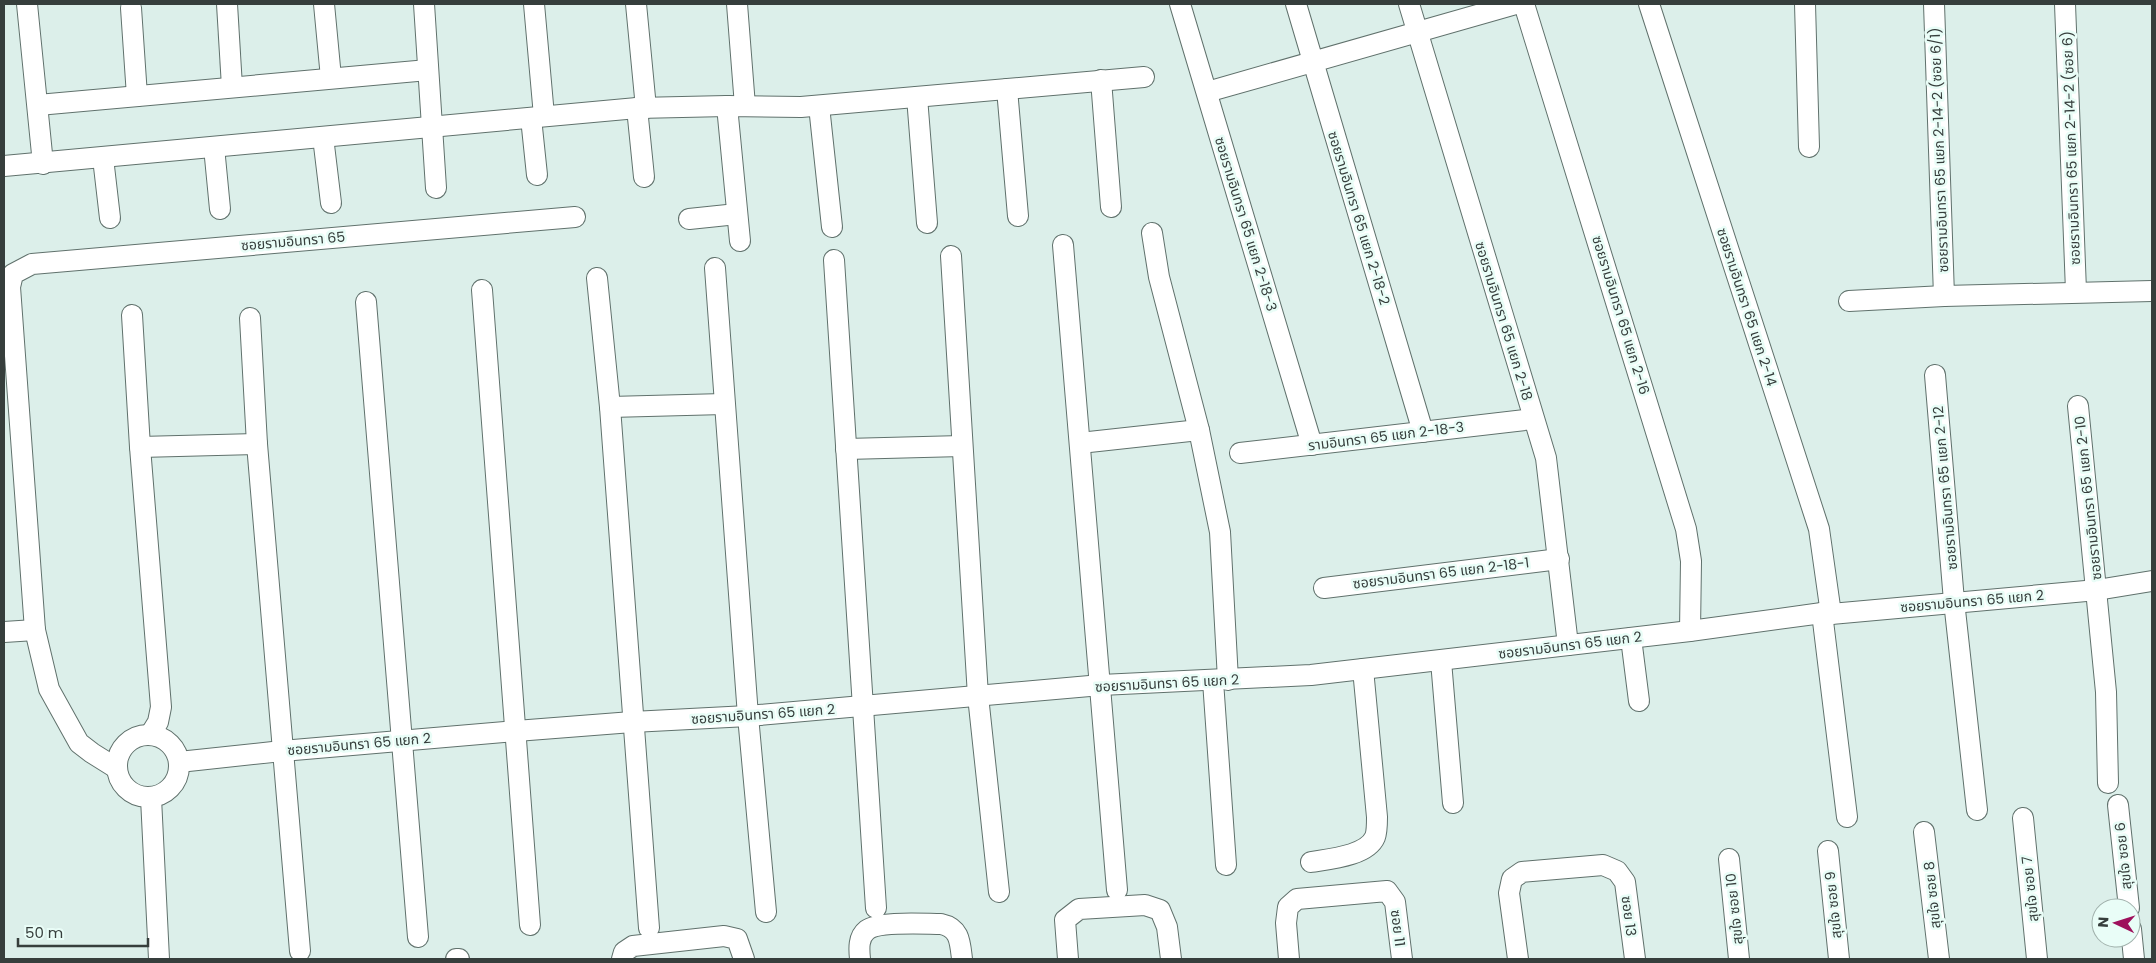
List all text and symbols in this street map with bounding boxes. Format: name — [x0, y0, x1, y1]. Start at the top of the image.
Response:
street label: ซอยรามอินทรา 65 แยก 2-14-2 (ซอย 6/1) — [1925, 27, 1953, 273]
street label: ซอยรามอินทรา 65 แยก 2-14-2 (ซอย 6) — [2057, 31, 2085, 265]
street label: ซอยรามอินทรา 65 แยก 2-18-2 — [1323, 129, 1395, 307]
street label: ซอยรามอินทรา 65 แยก 2-18-3 — [1210, 134, 1282, 314]
street label: ซอยรามอินทรา 65 แยก 2-14 — [1712, 225, 1782, 389]
street label: ซอยรามอินทรา 65 — [240, 226, 346, 256]
street label: ซอยรามอินทรา 65 แยก 2-16 — [1587, 233, 1655, 397]
street label: ซอยรามอินทรา 65 แยก 2-18 — [1470, 239, 1538, 403]
street label: ซอยรามอินทรา 65 แยก 2-12 — [1928, 405, 1962, 571]
street label: ซอยรามอินทรา 65 แยก 2-10 — [2069, 415, 2107, 581]
street label: รามอินทรา 65 แยก 2-18-3 — [1307, 417, 1465, 455]
street label: ซอยรามอินทรา 65 แยก 2-18-1 — [1352, 552, 1530, 594]
street label: ซอยรามอินทรา 65 แยก 2 — [1899, 585, 2045, 617]
street label: ซอยรามอินทรา 65 แยก 2 — [1497, 626, 1643, 664]
street label: ซอยรามอินทรา 65 แยก 2 — [1095, 669, 1239, 697]
street label: ซอยรามอินทรา 65 แยก 2 — [690, 699, 836, 729]
street label: ซอยรามอินทรา 65 แยก 2 — [286, 728, 432, 760]
street label: สุขใจ ซอย 6 — [2110, 821, 2136, 890]
street label: สุขใจ ซอย 7 — [2017, 855, 2043, 923]
street label: สุขใจ ซอย 8 — [1919, 860, 1945, 929]
street label: สุขใจ ซอย 9 — [1820, 871, 1846, 939]
street label: สุขใจ ซอย 10 — [1720, 872, 1748, 946]
street label: ซอย 13 — [1617, 895, 1641, 937]
north arrow — [2091, 898, 2141, 948]
street label: ซอย 11 — [1386, 908, 1410, 948]
scale bar — [18, 916, 148, 948]
text: N — [2093, 916, 2113, 928]
text: 50 m — [25, 922, 63, 943]

